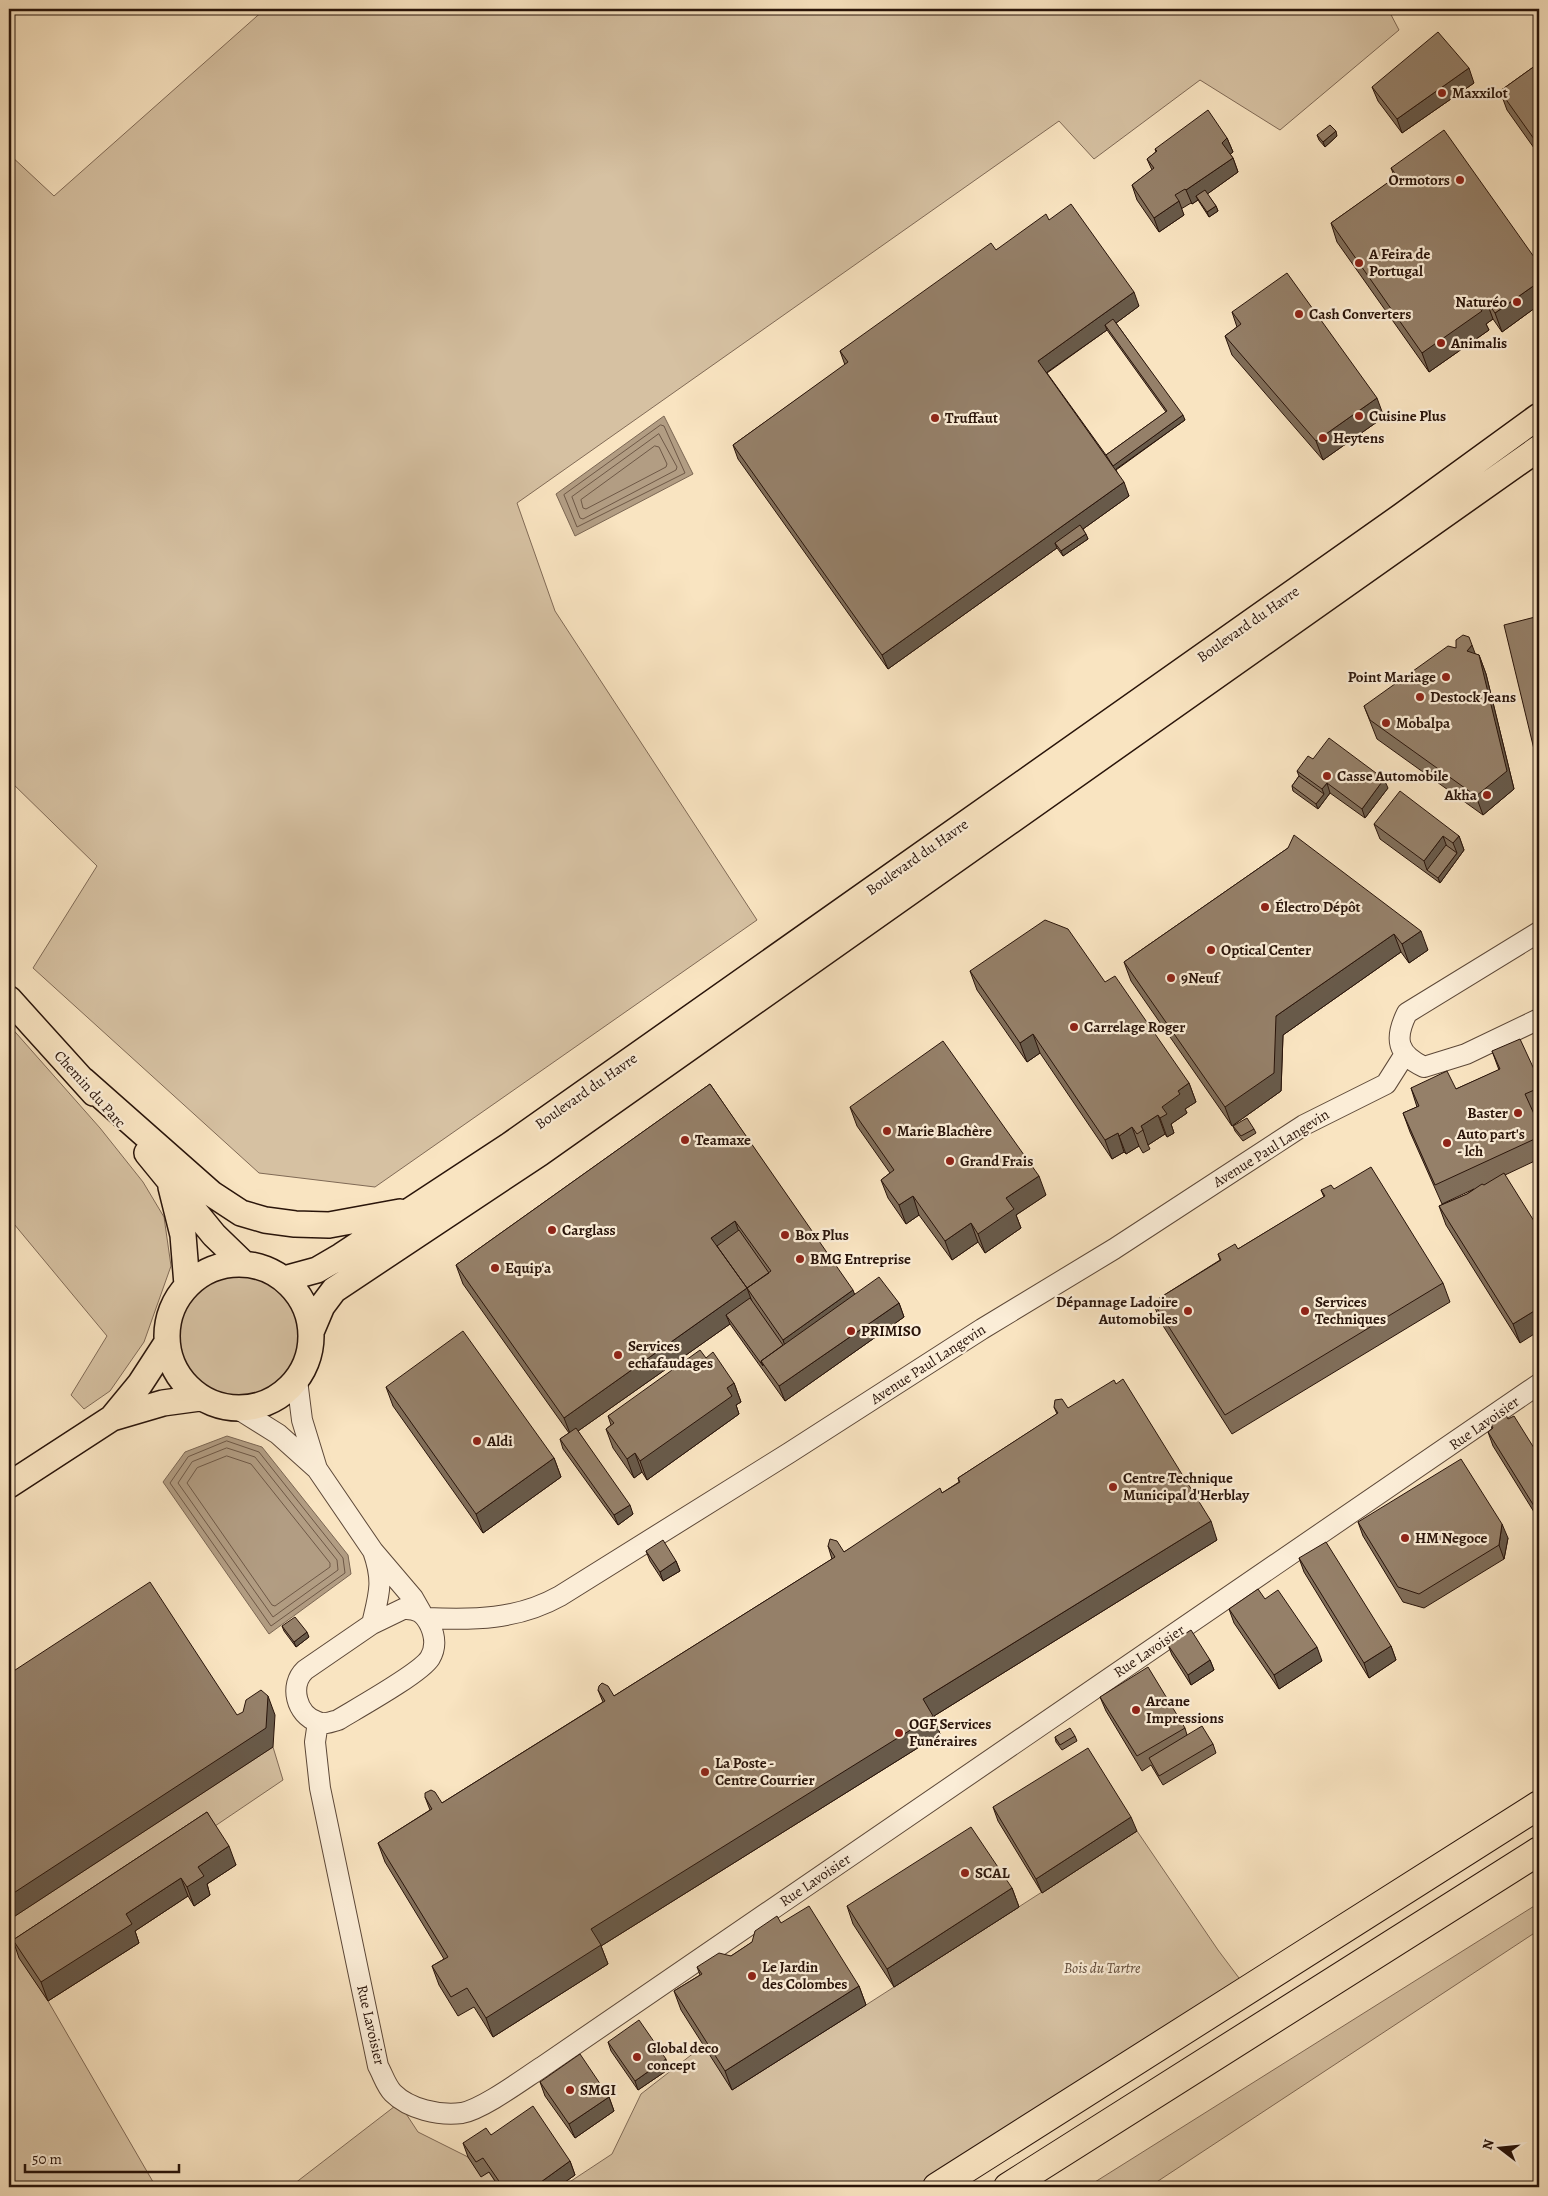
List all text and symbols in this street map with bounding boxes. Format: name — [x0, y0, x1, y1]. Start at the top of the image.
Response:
place label: Maxxilot — [1452, 83, 1508, 103]
marker: Maxxilot — [1436, 87, 1448, 99]
place label: Ormotors — [1388, 170, 1450, 190]
marker: Ormotors — [1454, 174, 1466, 186]
place label: A Feira de Portugal — [1368, 244, 1430, 281]
marker: A Feira de Portugal — [1353, 257, 1365, 269]
place label: Naturéo — [1455, 292, 1507, 312]
marker: Naturéo — [1511, 296, 1523, 308]
place label: Cash Converters — [1309, 304, 1411, 324]
marker: Cash Converters — [1293, 308, 1305, 320]
place label: Animalis — [1450, 333, 1507, 353]
marker: Animalis — [1435, 337, 1447, 349]
place label: Cuisine Plus — [1369, 406, 1446, 426]
place label: Truffaut — [945, 408, 998, 428]
marker: Cuisine Plus — [1353, 410, 1365, 422]
marker: Truffaut — [929, 412, 941, 424]
place label: Heytens — [1333, 428, 1384, 448]
marker: Heytens — [1317, 432, 1329, 444]
street label: Boulevard du Havre — [1193, 581, 1303, 667]
place label: Point Mariage — [1348, 667, 1436, 687]
marker: Point Mariage — [1440, 671, 1452, 683]
place label: Destock Jeans — [1430, 687, 1516, 707]
marker: Destock Jeans — [1414, 691, 1426, 703]
place label: Mobalpa — [1396, 713, 1451, 733]
marker: Mobalpa — [1380, 717, 1392, 729]
place label: Casse Automobile — [1337, 766, 1449, 786]
marker: Casse Automobile — [1321, 770, 1333, 782]
place label: Akha — [1444, 785, 1478, 805]
marker: Akha — [1481, 789, 1493, 801]
street label: Boulevard du Havre — [862, 814, 972, 900]
place label: Électro Dépôt — [1275, 897, 1361, 917]
marker: Électro Dépôt — [1259, 901, 1271, 913]
place label: Optical Center — [1221, 940, 1311, 960]
marker: Optical Center — [1205, 944, 1217, 956]
place label: 9Neuf — [1181, 968, 1221, 988]
marker: 9Neuf — [1165, 972, 1177, 984]
place label: Carrelage Roger — [1084, 1017, 1185, 1037]
marker: Carrelage Roger — [1068, 1021, 1080, 1033]
street label: Chemin du Parc — [50, 1046, 130, 1132]
street label: Boulevard du Havre — [531, 1048, 641, 1134]
place label: Baster — [1467, 1103, 1508, 1123]
street label: Avenue Paul Langevin — [1208, 1104, 1333, 1192]
marker: Baster — [1512, 1107, 1524, 1119]
place label: Marie Blachère — [897, 1121, 992, 1141]
place label: Auto part's - lch — [1456, 1124, 1525, 1161]
marker: Marie Blachère — [881, 1125, 893, 1137]
place label: Teamaxe — [695, 1130, 751, 1150]
marker: Teamaxe — [679, 1134, 691, 1146]
marker: Auto part's - lch — [1441, 1137, 1453, 1149]
place label: Grand Frais — [960, 1151, 1033, 1171]
marker: Grand Frais — [944, 1155, 956, 1167]
place label: Carglass — [562, 1220, 616, 1240]
marker: Carglass — [546, 1224, 558, 1236]
place label: Box Plus — [795, 1225, 849, 1245]
marker: Box Plus — [779, 1229, 791, 1241]
place label: BMG Entreprise — [810, 1249, 911, 1269]
marker: BMG Entreprise — [794, 1253, 806, 1265]
place label: Equip'a — [505, 1258, 552, 1278]
marker: Equip'a — [489, 1262, 501, 1274]
place label: Dépannage Ladoire Automobiles — [1056, 1292, 1178, 1329]
place label: Services Techniques — [1315, 1292, 1386, 1329]
marker: Dépannage Ladoire Automobiles — [1182, 1305, 1194, 1317]
marker: Services Techniques — [1299, 1305, 1311, 1317]
street label: Avenue Paul Langevin — [866, 1319, 989, 1409]
place label: PRIMISO — [861, 1321, 921, 1341]
marker: PRIMISO — [845, 1325, 857, 1337]
place label: Services echafaudages — [628, 1336, 713, 1373]
marker: Services echafaudages — [612, 1349, 624, 1361]
street label: Rue Lavoisier — [1445, 1391, 1523, 1455]
place label: Aldi — [486, 1431, 513, 1451]
marker: Aldi — [471, 1435, 483, 1447]
place label: Centre Technique Municipal d'Herblay — [1123, 1468, 1250, 1505]
marker: Centre Technique Municipal d'Herblay — [1107, 1481, 1119, 1493]
place label: HM Negoce — [1415, 1528, 1487, 1548]
marker: HM Negoce — [1399, 1532, 1411, 1544]
street label: Rue Lavoisier — [1110, 1620, 1189, 1682]
place label: Arcane Impressions — [1145, 1691, 1224, 1728]
marker: Arcane Impressions — [1130, 1704, 1142, 1716]
place label: OGF Services Funéraires — [909, 1714, 991, 1751]
marker: OGF Services Funéraires — [893, 1727, 905, 1739]
place label: La Poste - Centre Courrier — [715, 1753, 815, 1790]
marker: La Poste - Centre Courrier — [699, 1766, 711, 1778]
street label: Rue Lavoisier — [776, 1849, 855, 1911]
place label: SCAL — [975, 1863, 1010, 1883]
marker: SCAL — [959, 1867, 971, 1879]
place label: Le Jardin des Colombes — [762, 1957, 847, 1994]
park label: Bois du Tartre — [1064, 1958, 1141, 1978]
marker: Le Jardin des Colombes — [746, 1970, 758, 1982]
street label: Rue Lavoisier — [352, 1983, 390, 2067]
place label: Global deco concept — [647, 2038, 719, 2075]
marker: Global deco concept — [631, 2051, 643, 2063]
place label: SMGI — [580, 2080, 616, 2100]
marker: SMGI — [564, 2084, 576, 2096]
north arrow — [1476, 2124, 1526, 2174]
text: N — [1477, 2137, 1499, 2152]
scale bar — [25, 2141, 179, 2173]
text: 50 m — [32, 2149, 62, 2169]

